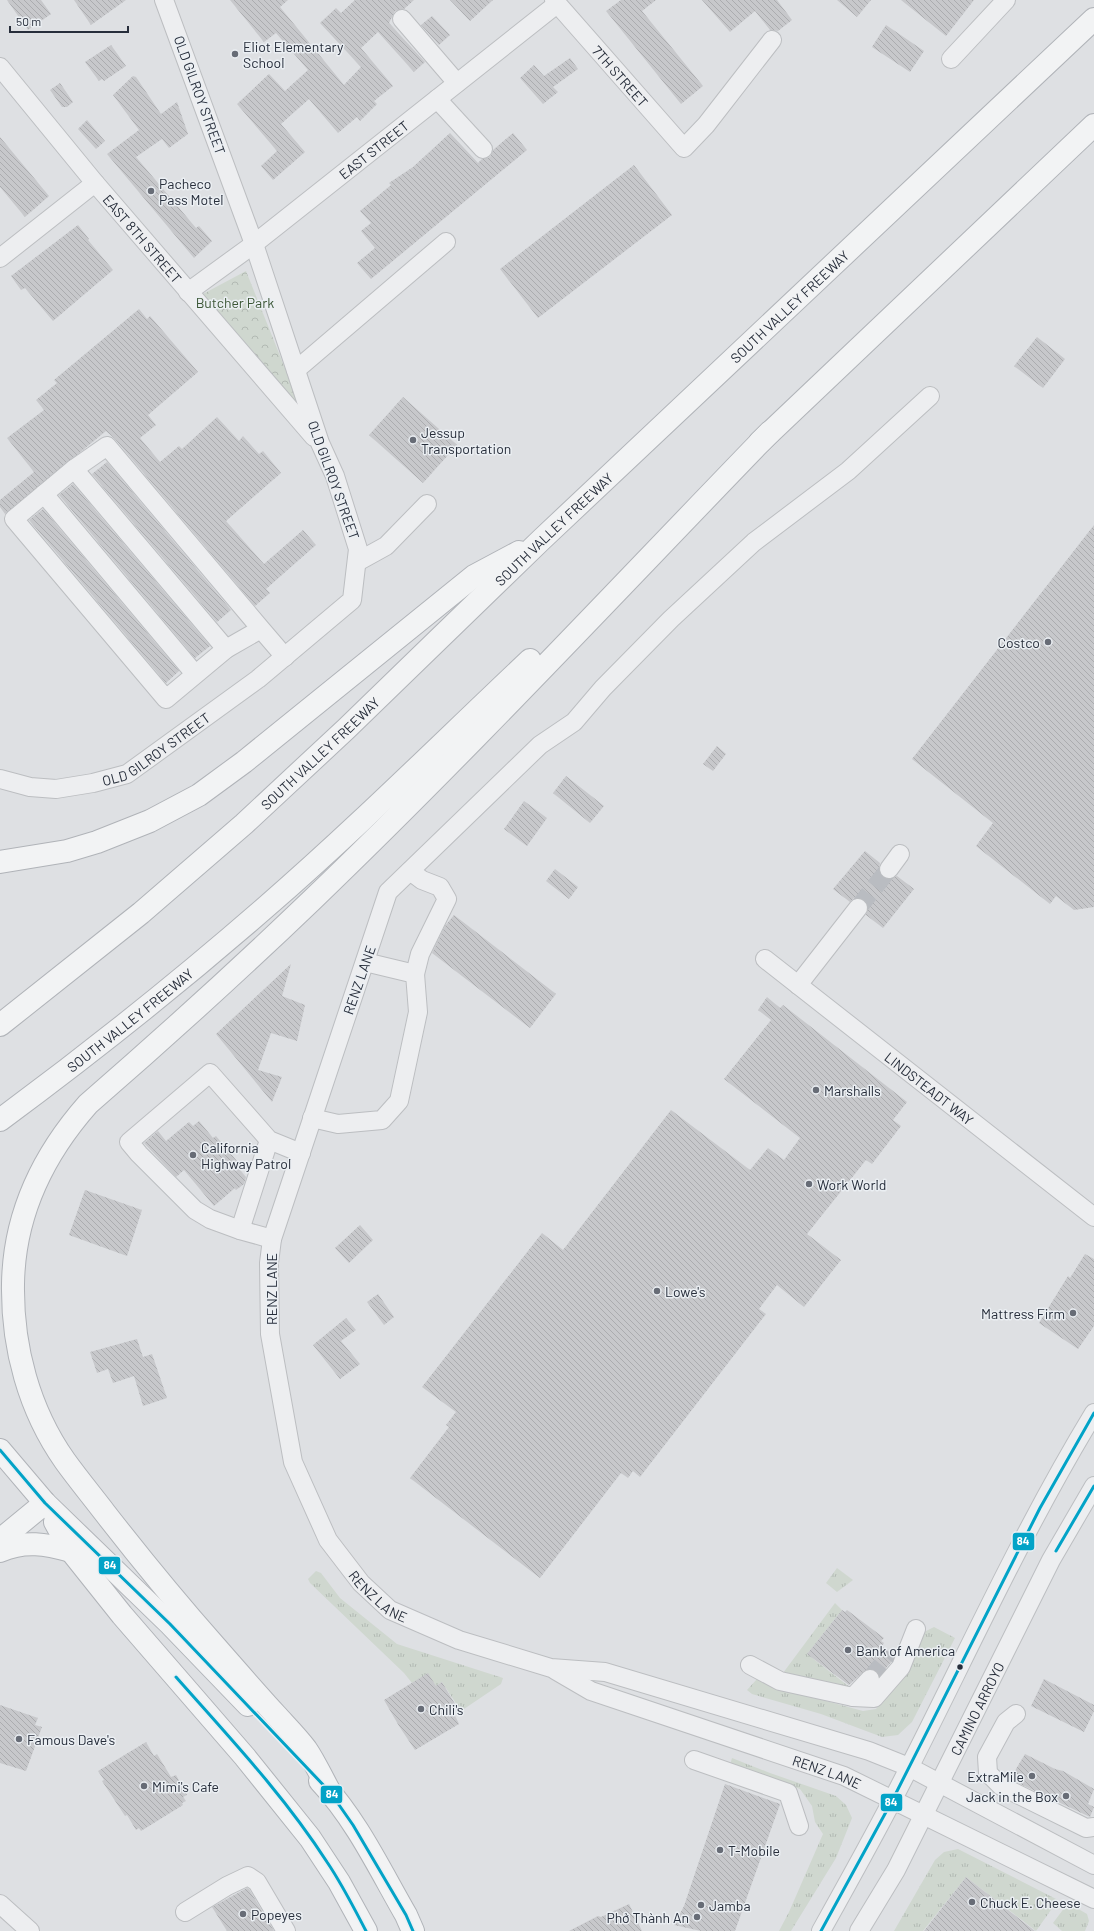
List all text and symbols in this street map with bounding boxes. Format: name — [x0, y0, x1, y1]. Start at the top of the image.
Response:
scale bar — [10, 8, 128, 34]
text: 50 m — [16, 14, 41, 28]
street label: OLD GILROY STREET — [171, 33, 229, 157]
place label: Eliot Elementary School — [243, 38, 344, 71]
street label: 7TH STREET — [589, 42, 652, 110]
marker: Eliot Elementary School — [230, 49, 240, 59]
street label: EAST STREET — [335, 116, 412, 182]
place label: Pacheco Pass Motel — [159, 175, 224, 208]
marker: Pacheco Pass Motel — [146, 186, 156, 196]
street label: EAST 8TH STREET — [100, 190, 186, 286]
street label: SOUTH VALLEY FREEWAY — [726, 246, 852, 366]
park label: Butcher Park — [196, 294, 274, 311]
street label: OLD GILROY STREET — [305, 418, 363, 542]
place label: Jessup Transportation — [421, 424, 511, 457]
marker: Jessup Transportation — [408, 435, 418, 445]
street label: SOUTH VALLEY FREEWAY — [491, 469, 616, 589]
place label: Costco — [997, 634, 1040, 651]
marker: Costco — [1043, 637, 1053, 647]
street label: SOUTH VALLEY FREEWAY — [257, 693, 383, 813]
street label: OLD GILROY STREET — [100, 708, 213, 789]
street label: RENZ LANE — [339, 943, 379, 1017]
street label: SOUTH VALLEY FREEWAY — [63, 964, 196, 1075]
street label: LINDSTEADT WAY — [882, 1048, 977, 1128]
place label: Marshalls — [824, 1082, 881, 1099]
marker: Marshalls — [811, 1085, 821, 1095]
place label: California Highway Patrol — [201, 1139, 291, 1172]
marker: California Highway Patrol — [188, 1150, 198, 1160]
place label: Work World — [817, 1176, 886, 1193]
marker: Work World — [804, 1179, 814, 1189]
street label: RENZ LANE — [263, 1253, 280, 1325]
place label: Lowe's — [665, 1283, 706, 1300]
marker: Lowe's — [652, 1286, 662, 1296]
place label: Mattress Firm — [981, 1305, 1065, 1322]
marker: Mattress Firm — [1068, 1308, 1078, 1318]
line badge: 84 — [1012, 1532, 1035, 1551]
text: 84 — [1017, 1534, 1030, 1547]
line badge: 84 — [98, 1556, 121, 1575]
text: 84 — [104, 1558, 117, 1571]
street label: RENZ LANE — [346, 1567, 410, 1625]
place label: Bank of America — [856, 1642, 955, 1659]
marker: Bank of America — [843, 1645, 853, 1655]
street label: CAMINO ARROYO — [946, 1659, 1007, 1758]
unlabelled marker — [955, 1662, 965, 1672]
place label: Chili's — [429, 1701, 464, 1718]
marker: Chili's — [416, 1704, 426, 1714]
place label: Famous Dave's — [27, 1731, 116, 1748]
marker: Famous Dave's — [14, 1734, 24, 1744]
street label: RENZ LANE — [791, 1751, 864, 1792]
place label: ExtraMile — [967, 1768, 1024, 1785]
marker: ExtraMile — [1027, 1771, 1037, 1781]
place label: Mimi's Cafe — [152, 1778, 219, 1795]
marker: Mimi's Cafe — [139, 1781, 149, 1791]
line badge: 84 — [320, 1785, 343, 1804]
text: 84 — [326, 1787, 339, 1800]
place label: Jack in the Box — [966, 1788, 1058, 1805]
marker: Jack in the Box — [1061, 1791, 1071, 1801]
line badge: 84 — [880, 1793, 903, 1812]
text: 84 — [885, 1795, 898, 1808]
place label: T-Mobile — [728, 1842, 780, 1859]
marker: T-Mobile — [715, 1845, 725, 1855]
place label: Chuck E. Cheese — [980, 1894, 1081, 1911]
place label: Jamba — [709, 1897, 751, 1914]
marker: Chuck E. Cheese — [967, 1897, 977, 1907]
marker: Jamba — [696, 1900, 706, 1910]
place label: Popeyes — [251, 1906, 302, 1923]
marker: Popeyes — [238, 1909, 248, 1919]
place label: Phở Thành An — [606, 1909, 689, 1926]
marker: Phở Thành An — [692, 1912, 702, 1922]

